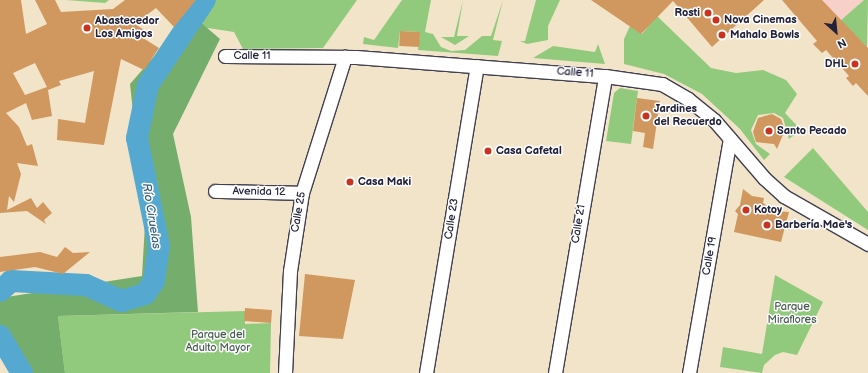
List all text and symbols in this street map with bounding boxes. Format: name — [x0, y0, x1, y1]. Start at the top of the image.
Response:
place label: Rosti — [674, 6, 700, 20]
marker: Rosti — [703, 8, 713, 18]
north arrow — [816, 12, 856, 52]
place label: Nova Cinemas — [724, 13, 797, 27]
place label: Abastecedor Los Amigos — [95, 15, 159, 41]
marker: Nova Cinemas — [711, 15, 721, 25]
marker: Abastecedor Los Amigos — [82, 23, 92, 33]
place label: Mahalo Bowls — [730, 28, 800, 42]
marker: Mahalo Bowls — [717, 30, 727, 40]
text: N — [835, 35, 848, 51]
street label: Calle 11 — [234, 49, 270, 63]
place label: DHL — [825, 57, 847, 71]
marker: DHL — [850, 59, 860, 69]
street label: Calle 11 — [556, 65, 594, 81]
place label: Jardines del Recuerdo — [654, 103, 722, 129]
marker: Jardines del Recuerdo — [641, 111, 651, 121]
place label: Santo Pecado — [777, 124, 847, 138]
marker: Santo Pecado — [764, 126, 774, 136]
place label: Casa Cafetal — [496, 144, 562, 158]
marker: Casa Cafetal — [483, 146, 493, 156]
place label: Casa Maki — [358, 175, 411, 189]
marker: Casa Maki — [345, 177, 355, 187]
water label: Río Ciruelas — [139, 182, 163, 250]
street label: Avenida 12 — [232, 185, 286, 199]
street label: Calle 25 — [289, 191, 309, 233]
street label: Calle 23 — [442, 198, 462, 240]
place label: Kotoy — [754, 203, 782, 217]
street label: Calle 21 — [569, 204, 589, 244]
marker: Kotoy — [741, 205, 751, 215]
place label: Barbería Mae's — [775, 218, 852, 232]
marker: Barbería Mae's — [762, 220, 772, 230]
street label: Calle 19 — [700, 236, 720, 276]
park label: Parque Miraflores — [767, 301, 817, 327]
park label: Parque del Adulto Mayor — [186, 329, 250, 355]

